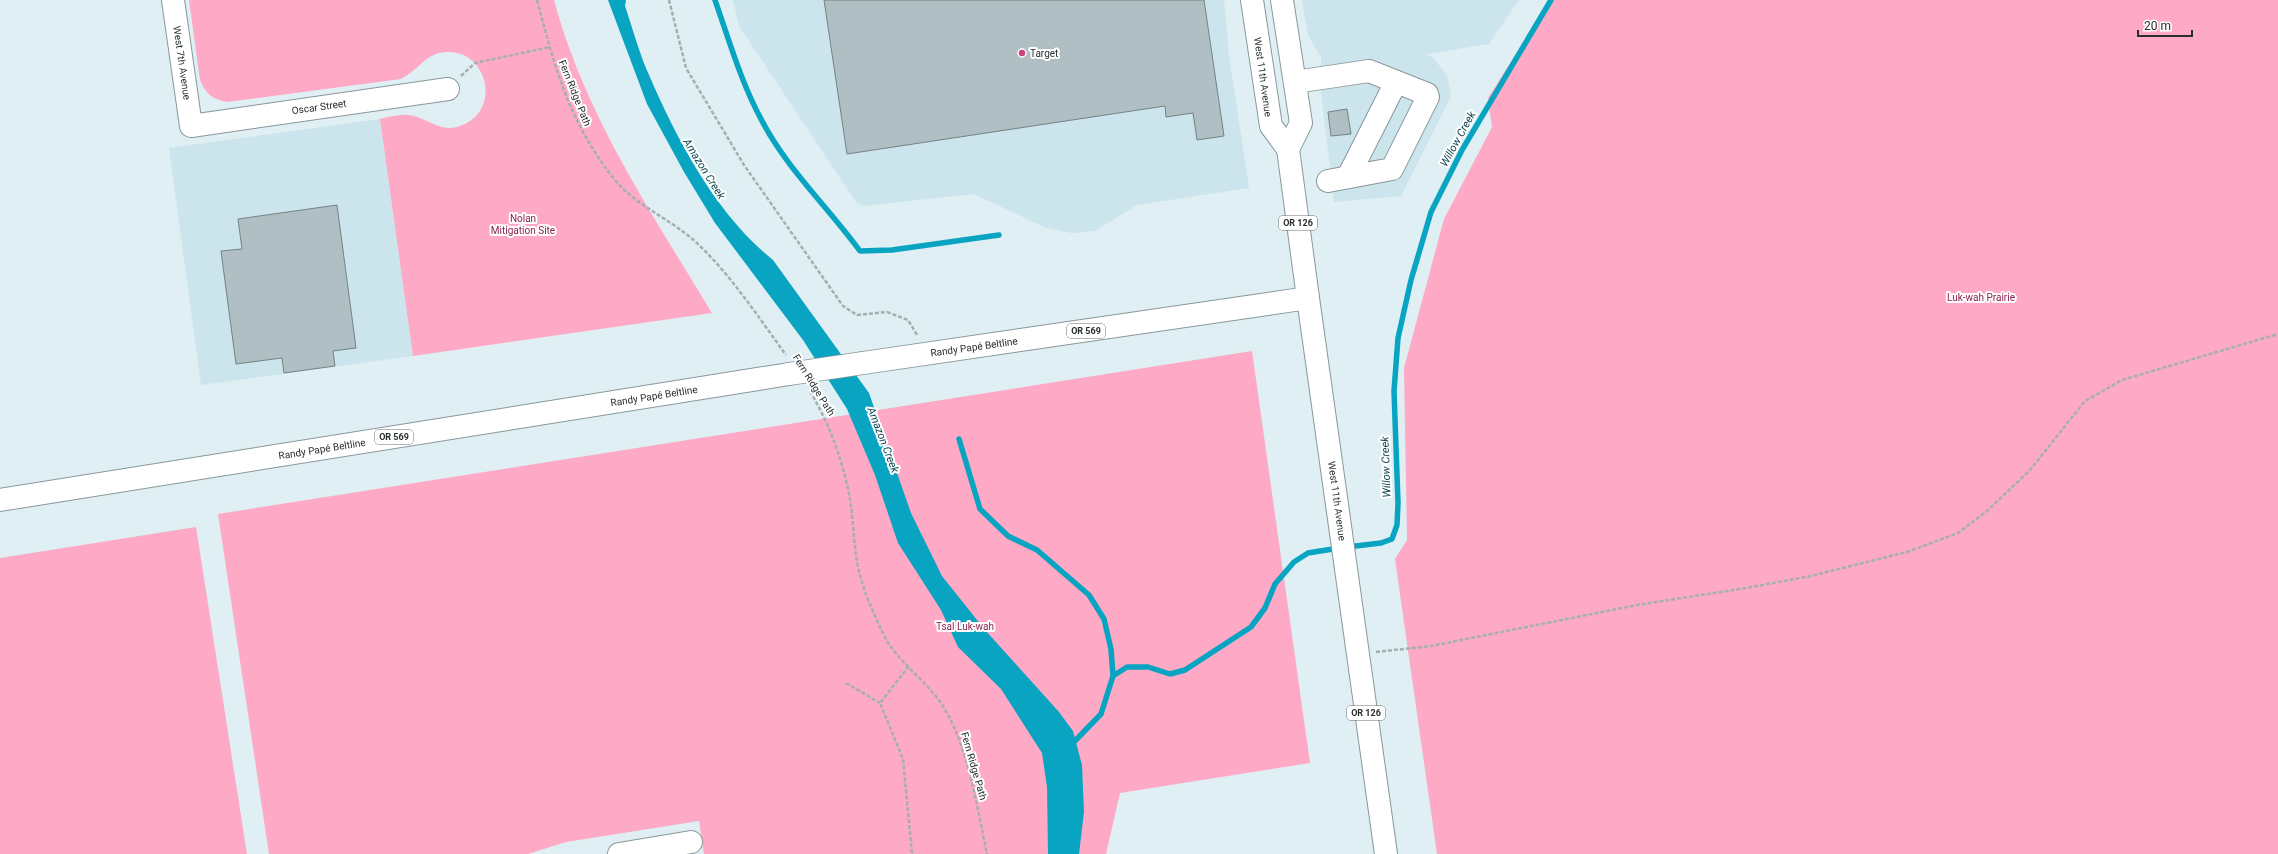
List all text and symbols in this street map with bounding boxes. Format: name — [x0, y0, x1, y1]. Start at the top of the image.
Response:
scale bar — [2138, 12, 2192, 38]
text: 20 m — [2144, 19, 2171, 33]
street label: West 7th Avenue — [171, 25, 193, 101]
street label: West 11th Avenue — [1252, 37, 1274, 117]
marker: Target — [1017, 48, 1027, 58]
place label: Target — [1030, 48, 1058, 59]
street label: Fern Ridge Path — [557, 58, 593, 128]
street label: Oscar Street — [291, 98, 347, 116]
water label: Willow Creek — [1437, 109, 1479, 169]
water label: Amazon Creek — [680, 135, 728, 202]
park label: Nolan Mitigation Site — [491, 213, 555, 236]
road number: OR 126 — [1279, 216, 1317, 230]
park label: Luk-wah Prairie — [1947, 292, 2015, 303]
road number: OR 569 — [1067, 324, 1105, 338]
street label: Randy Papé Beltline — [930, 335, 1018, 359]
street label: Fern Ridge Path — [791, 352, 837, 418]
street label: Randy Papé Beltline — [610, 384, 698, 408]
water label: Amazon Creek — [864, 404, 902, 475]
road number: OR 569 — [375, 430, 413, 444]
water label: Willow Creek — [1378, 436, 1394, 498]
street label: Randy Papé Beltline — [278, 437, 366, 461]
street label: West 11th Avenue — [1326, 461, 1348, 541]
park label: Tsal Luk-wah — [936, 621, 994, 632]
road number: OR 126 — [1347, 706, 1385, 720]
street label: Fern Ridge Path — [959, 731, 989, 801]

